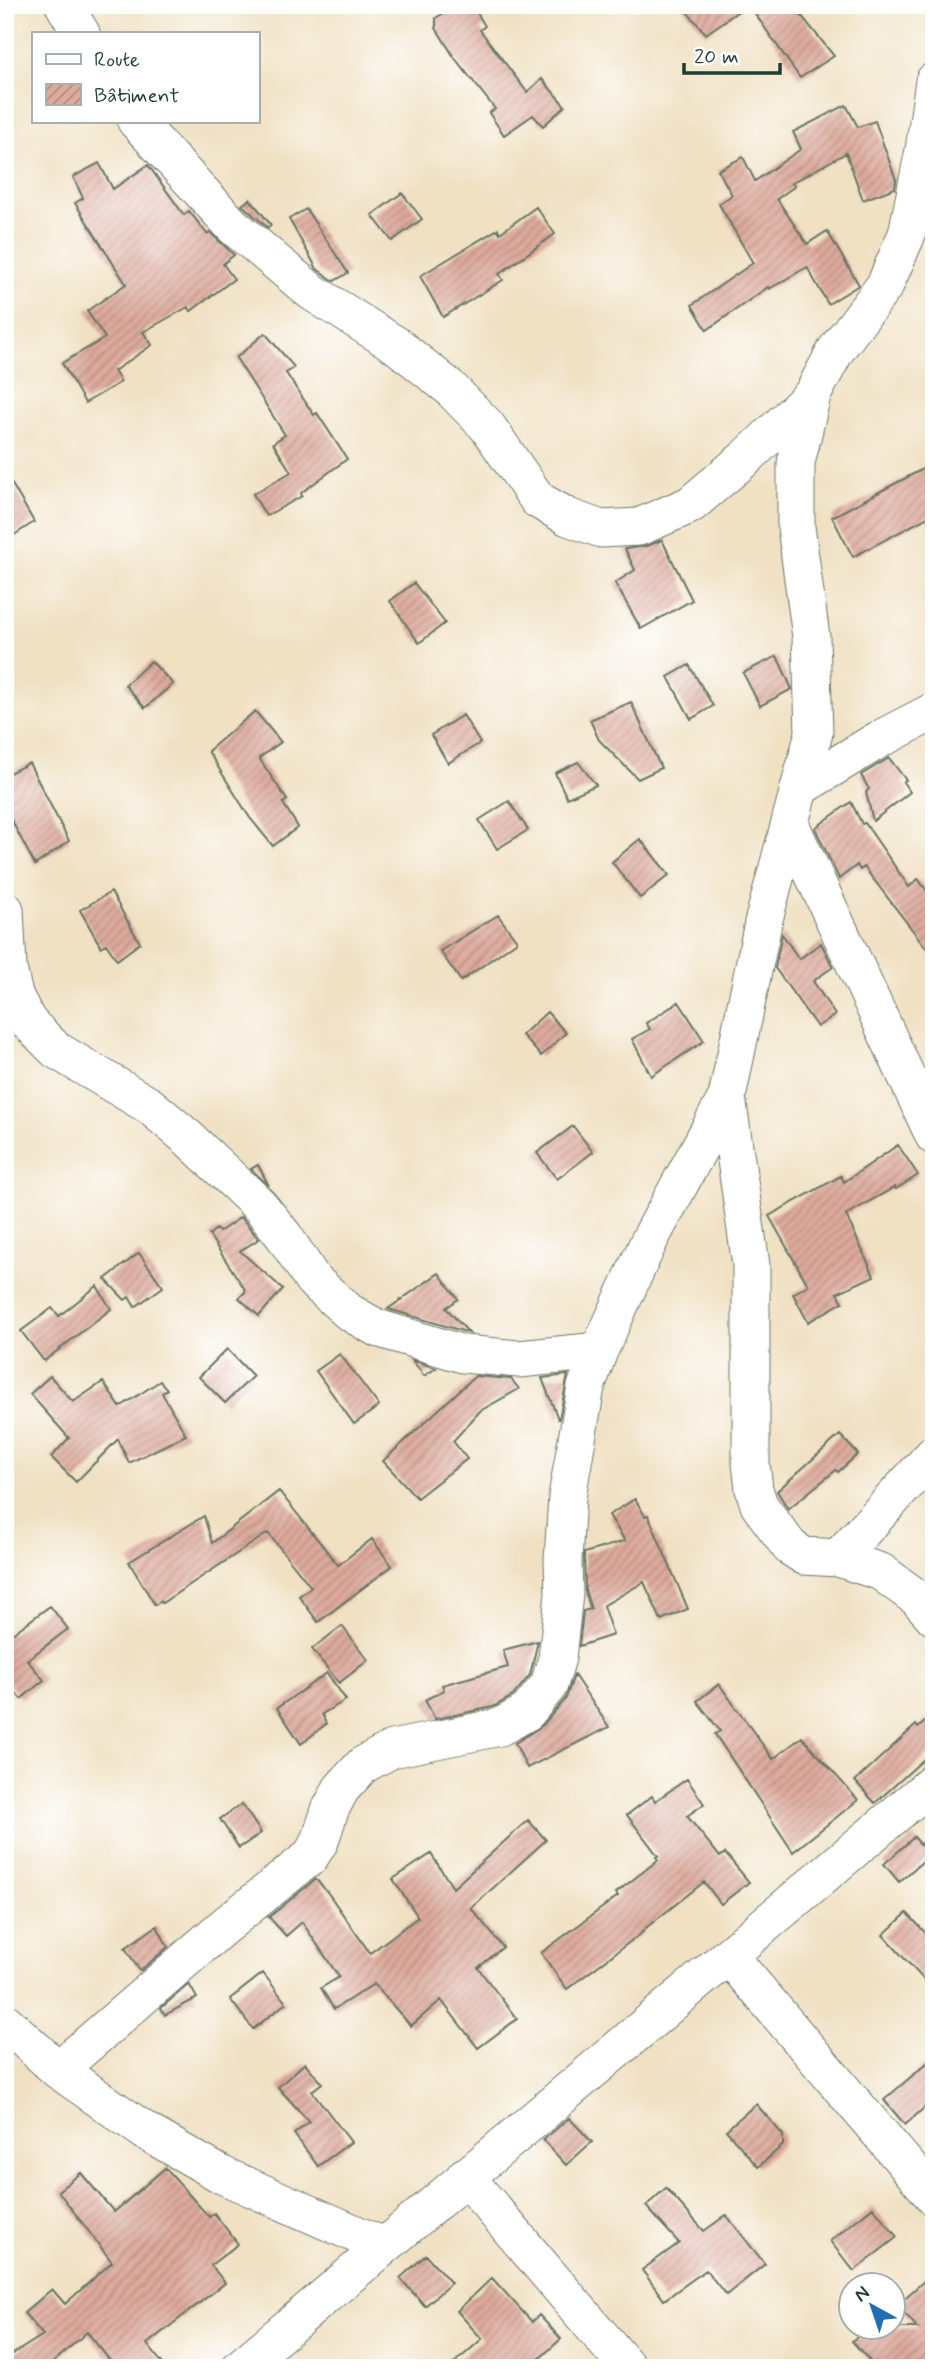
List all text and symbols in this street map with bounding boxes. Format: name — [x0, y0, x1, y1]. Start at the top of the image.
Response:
legend — [32, 32, 259, 122]
scale bar — [684, 32, 780, 76]
text: 20 m — [694, 43, 739, 71]
text: Route — [94, 46, 140, 74]
text: Bâtiment — [94, 82, 179, 110]
north arrow — [838, 2272, 908, 2342]
text: N — [849, 2280, 875, 2308]

